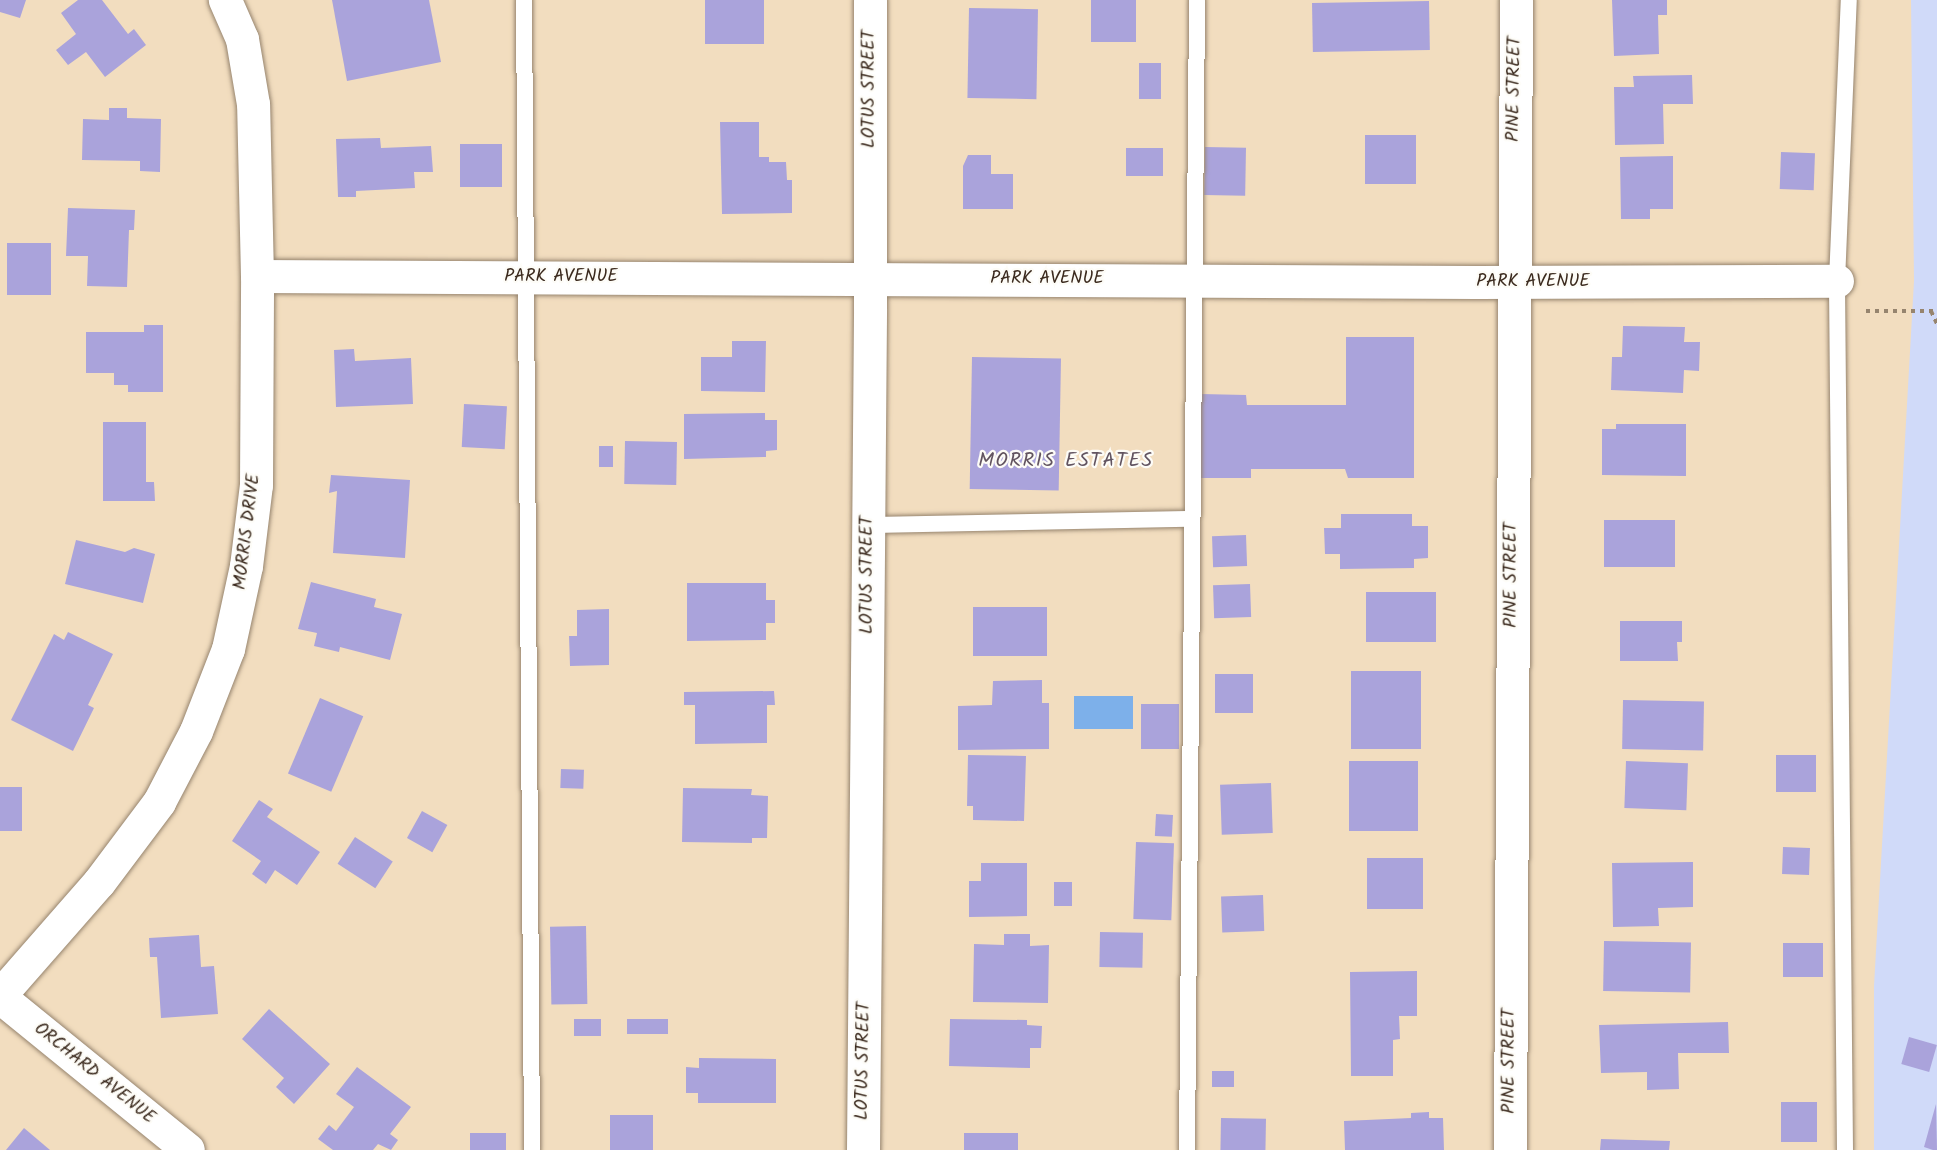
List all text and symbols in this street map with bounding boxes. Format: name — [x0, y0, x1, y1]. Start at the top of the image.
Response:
street label: LOTUS STREET — [859, 30, 881, 148]
street label: PINE STREET — [1503, 36, 1527, 142]
street label: PARK AVENUE — [504, 266, 618, 288]
street label: PARK AVENUE — [990, 268, 1104, 290]
street label: PARK AVENUE — [1476, 271, 1590, 293]
district label: MORRIS ESTATES — [978, 449, 1154, 473]
street label: MORRIS DRIVE — [230, 473, 266, 591]
street label: LOTUS STREET — [857, 516, 879, 634]
street label: PINE STREET — [1501, 522, 1523, 628]
street label: LOTUS STREET — [852, 1002, 876, 1120]
street label: PINE STREET — [1499, 1008, 1521, 1114]
street label: ORCHARD AVENUE — [29, 1019, 159, 1129]

